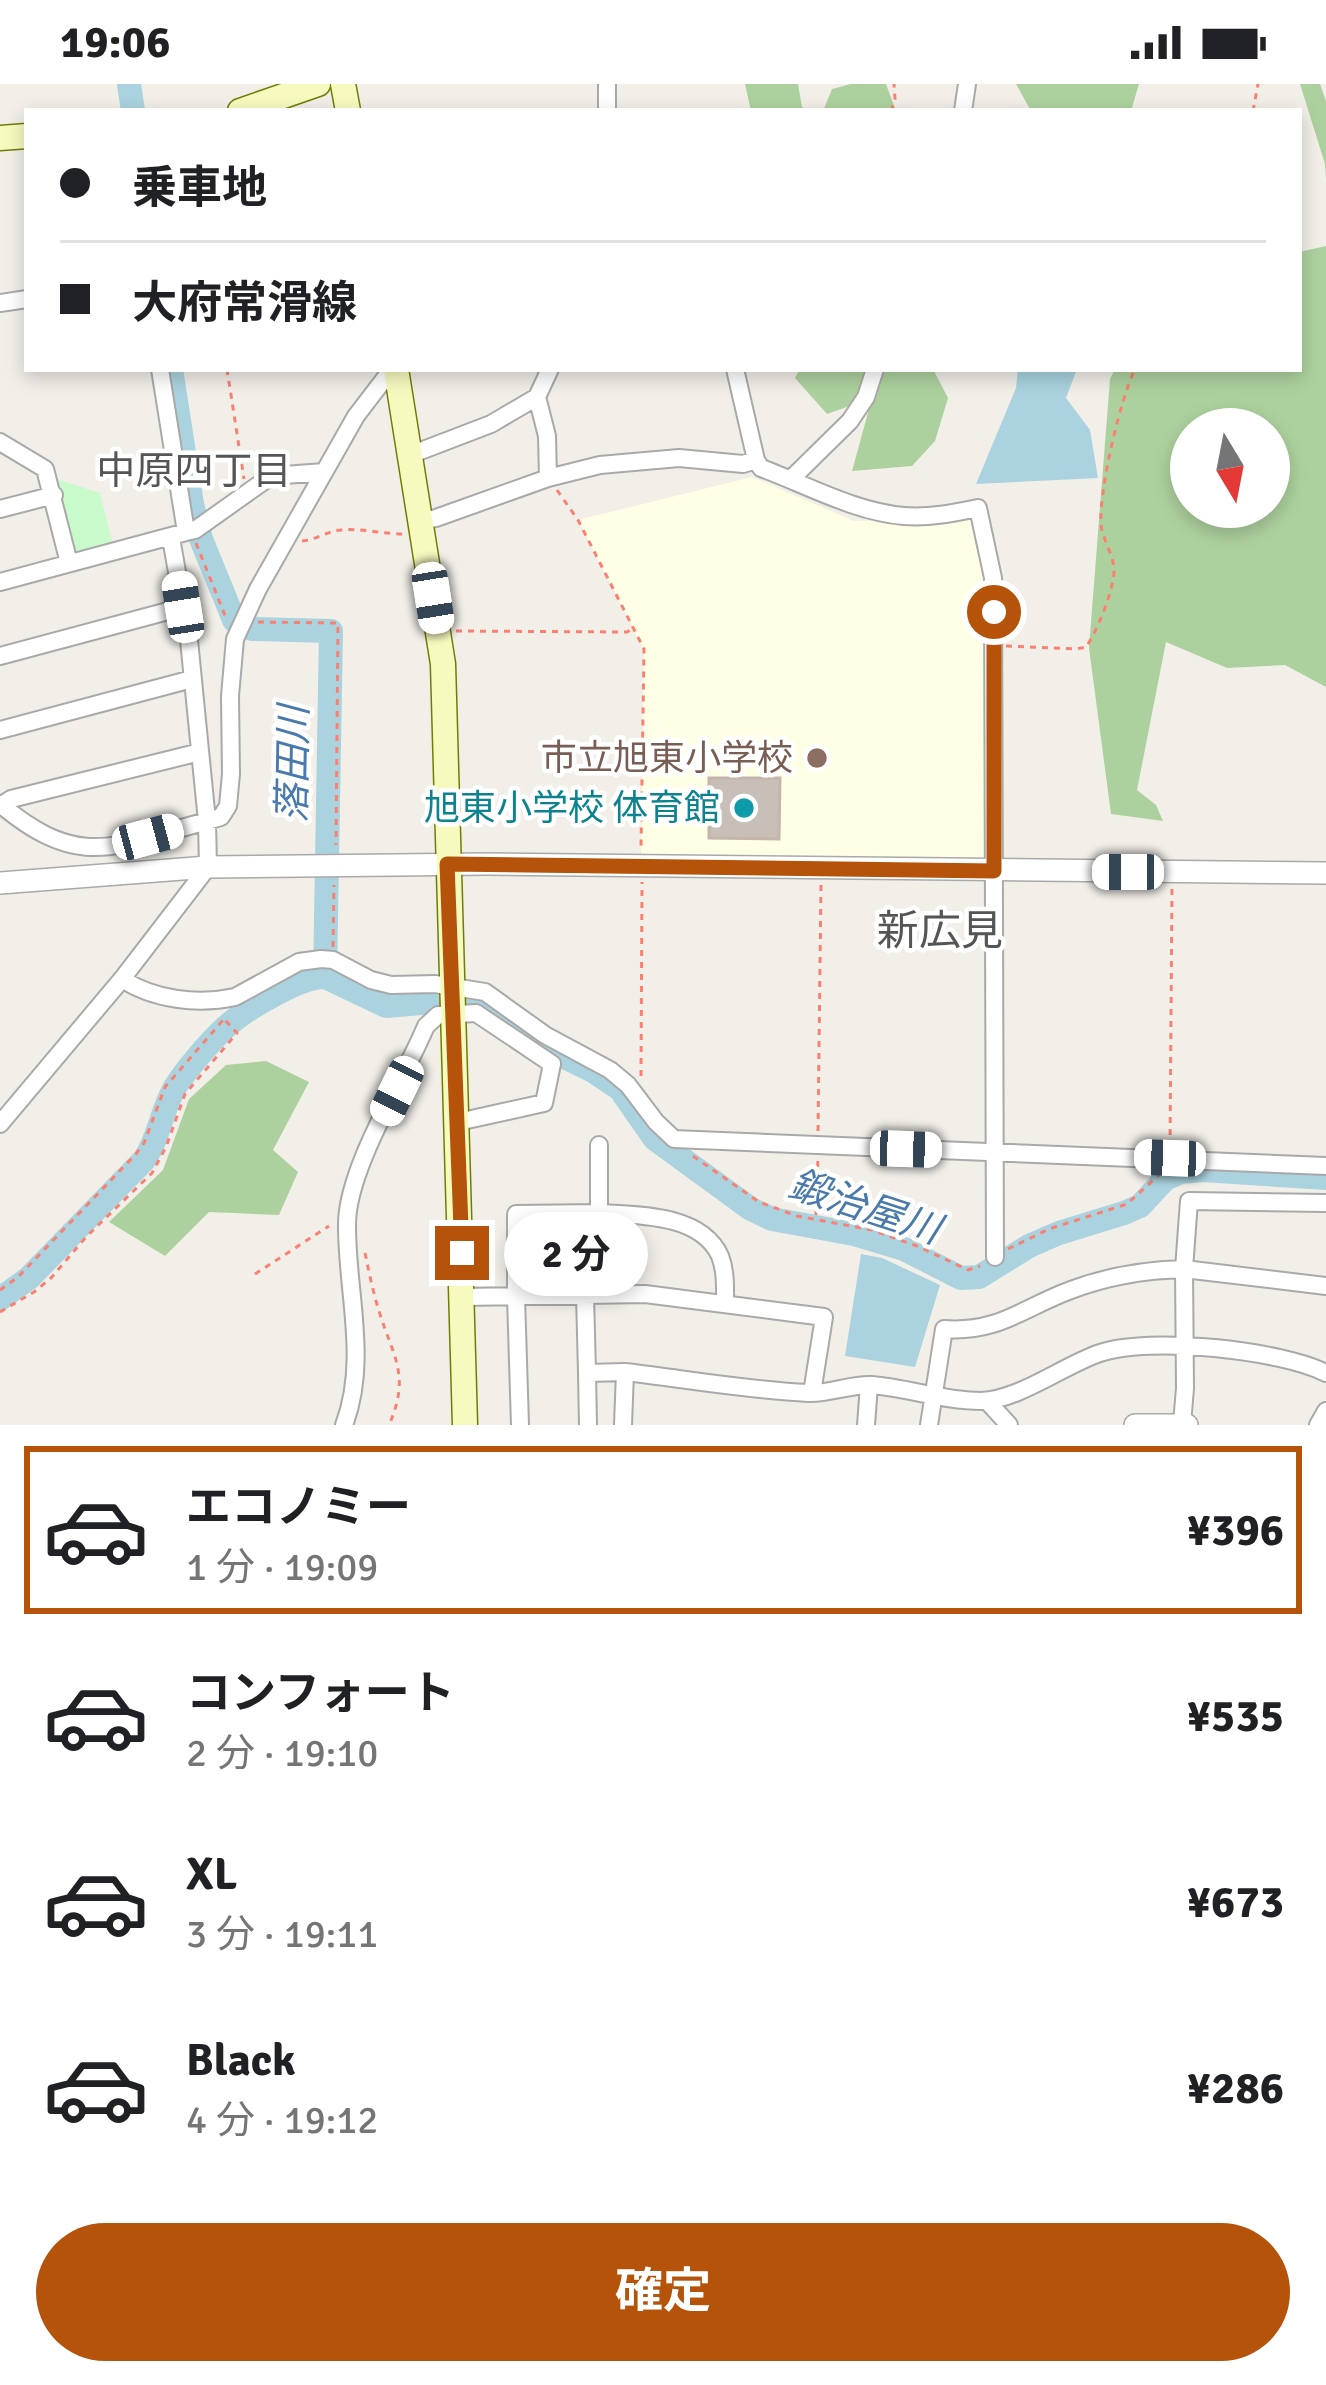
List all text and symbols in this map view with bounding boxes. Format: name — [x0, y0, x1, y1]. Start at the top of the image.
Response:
text: 19:06 — [60, 15, 170, 70]
text: 乗車地 — [132, 161, 267, 216]
text: 大府常滑線 — [132, 276, 357, 331]
north arrow — [1170, 408, 1290, 528]
map controls — [1170, 408, 1290, 528]
district label: 中原四丁目 — [96, 447, 292, 495]
car — [410, 560, 456, 636]
car — [160, 569, 206, 645]
route start — [967, 585, 1021, 639]
water label: 落田川 — [268, 701, 318, 823]
place label: 市立旭東小学校 — [541, 736, 793, 781]
marker: 市立旭東小学校 — [804, 745, 830, 771]
place label: 旭東小学校 体育館 — [424, 786, 720, 831]
marker: 旭東小学校 体育館 — [731, 795, 757, 821]
car — [109, 810, 187, 864]
car — [1092, 854, 1164, 890]
district label: 新広見 — [877, 906, 1003, 957]
car — [365, 1051, 429, 1131]
car — [869, 1130, 943, 1168]
car — [1133, 1139, 1207, 1177]
water label: 鍛治屋川 — [783, 1160, 950, 1255]
callout: 2 分 — [504, 1211, 648, 1295]
route end — [435, 1226, 489, 1280]
text: 2 分 — [542, 1230, 610, 1278]
icon: car — [42, 1476, 150, 1584]
text: エコノミー — [186, 1480, 411, 1535]
text: ¥396 — [1187, 1503, 1284, 1558]
text: 1 分 · 19:09 — [186, 1543, 378, 1591]
icon: car — [42, 1662, 150, 1770]
text: コンフォート — [186, 1666, 455, 1721]
text: ¥535 — [1187, 1689, 1284, 1744]
text: 2 分 · 19:10 — [186, 1729, 378, 1777]
text: XL — [186, 1847, 237, 1902]
icon: car — [42, 1848, 150, 1956]
text: ¥673 — [1187, 1875, 1284, 1930]
text: 3 分 · 19:11 — [186, 1910, 378, 1958]
text: Black — [186, 2033, 296, 2088]
icon: car — [42, 2034, 150, 2142]
text: ¥286 — [1187, 2061, 1284, 2116]
text: 4 分 · 19:12 — [186, 2096, 378, 2144]
button: 確定 — [36, 2223, 1290, 2361]

